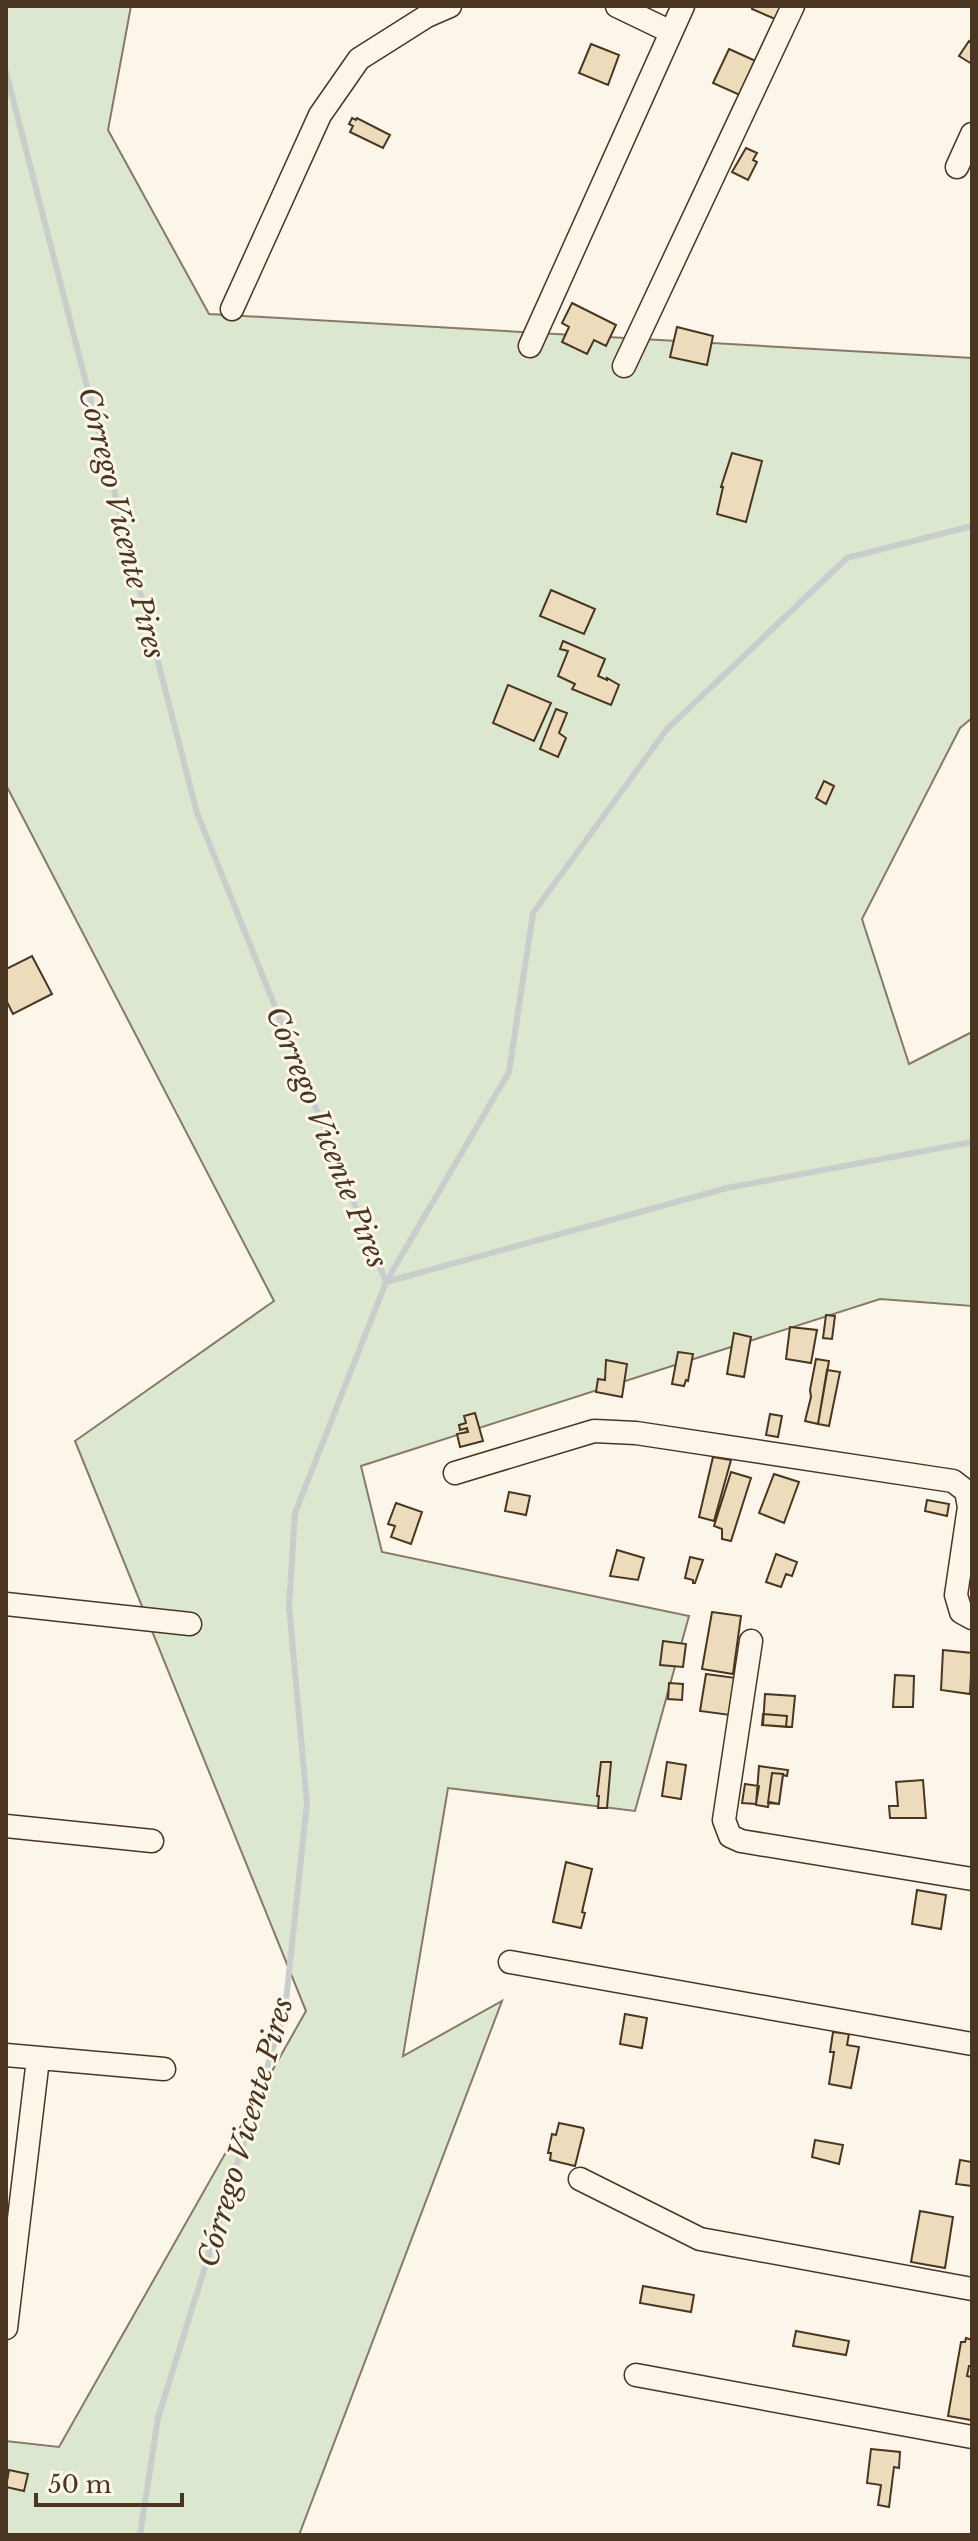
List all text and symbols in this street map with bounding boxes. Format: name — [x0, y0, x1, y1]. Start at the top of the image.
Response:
water label: Córrego Vicente Pires — [71, 384, 172, 663]
water label: Córrego Vicente Pires — [258, 1001, 395, 1273]
water label: Córrego Vicente Pires — [190, 1993, 301, 2271]
scale bar — [36, 2457, 182, 2507]
text: 50 m — [48, 2470, 112, 2499]

